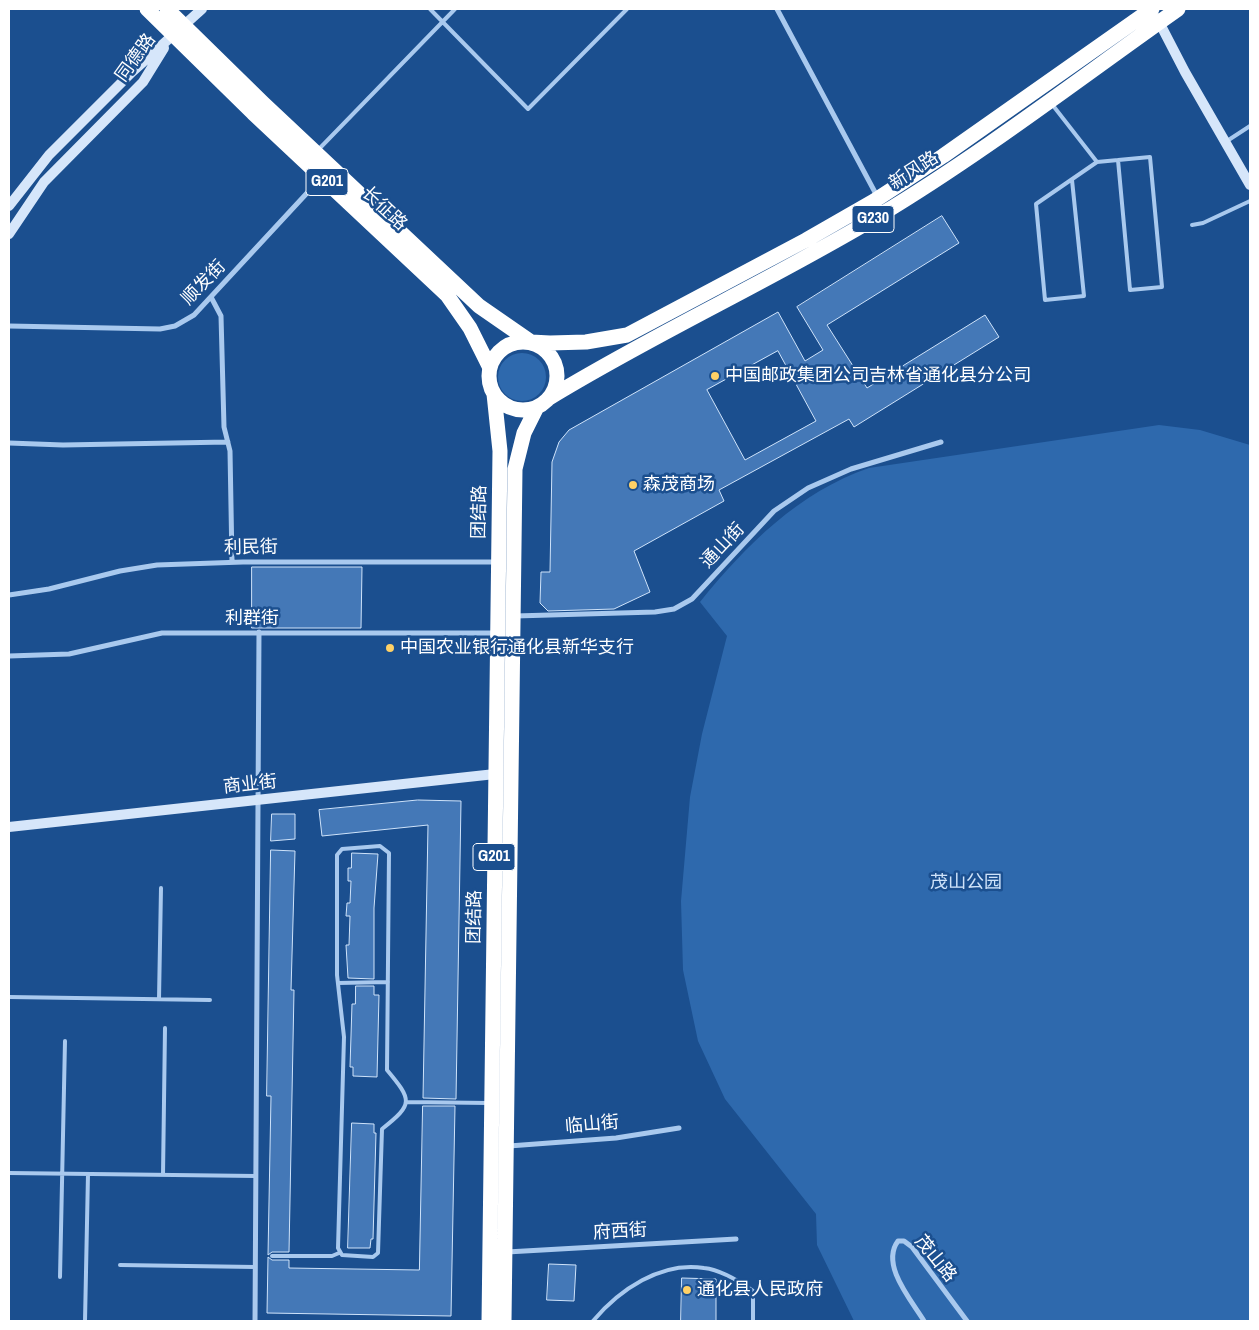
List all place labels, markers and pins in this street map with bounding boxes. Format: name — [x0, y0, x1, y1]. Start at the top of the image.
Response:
place label: 中国邮政集团公司吉林省通化县分公司 — [725, 365, 1031, 387]
marker: 中国邮政集团公司吉林省通化县分公司 — [709, 370, 721, 382]
place label: 森茂商场 — [643, 474, 715, 496]
marker: 森茂商场 — [627, 479, 639, 491]
place label: 中国农业银行通化县新华支行 — [400, 637, 634, 659]
marker: 中国农业银行通化县新华支行 — [384, 642, 396, 654]
place label: 通化县人民政府 — [697, 1279, 823, 1301]
marker: 通化县人民政府 — [681, 1284, 693, 1296]

